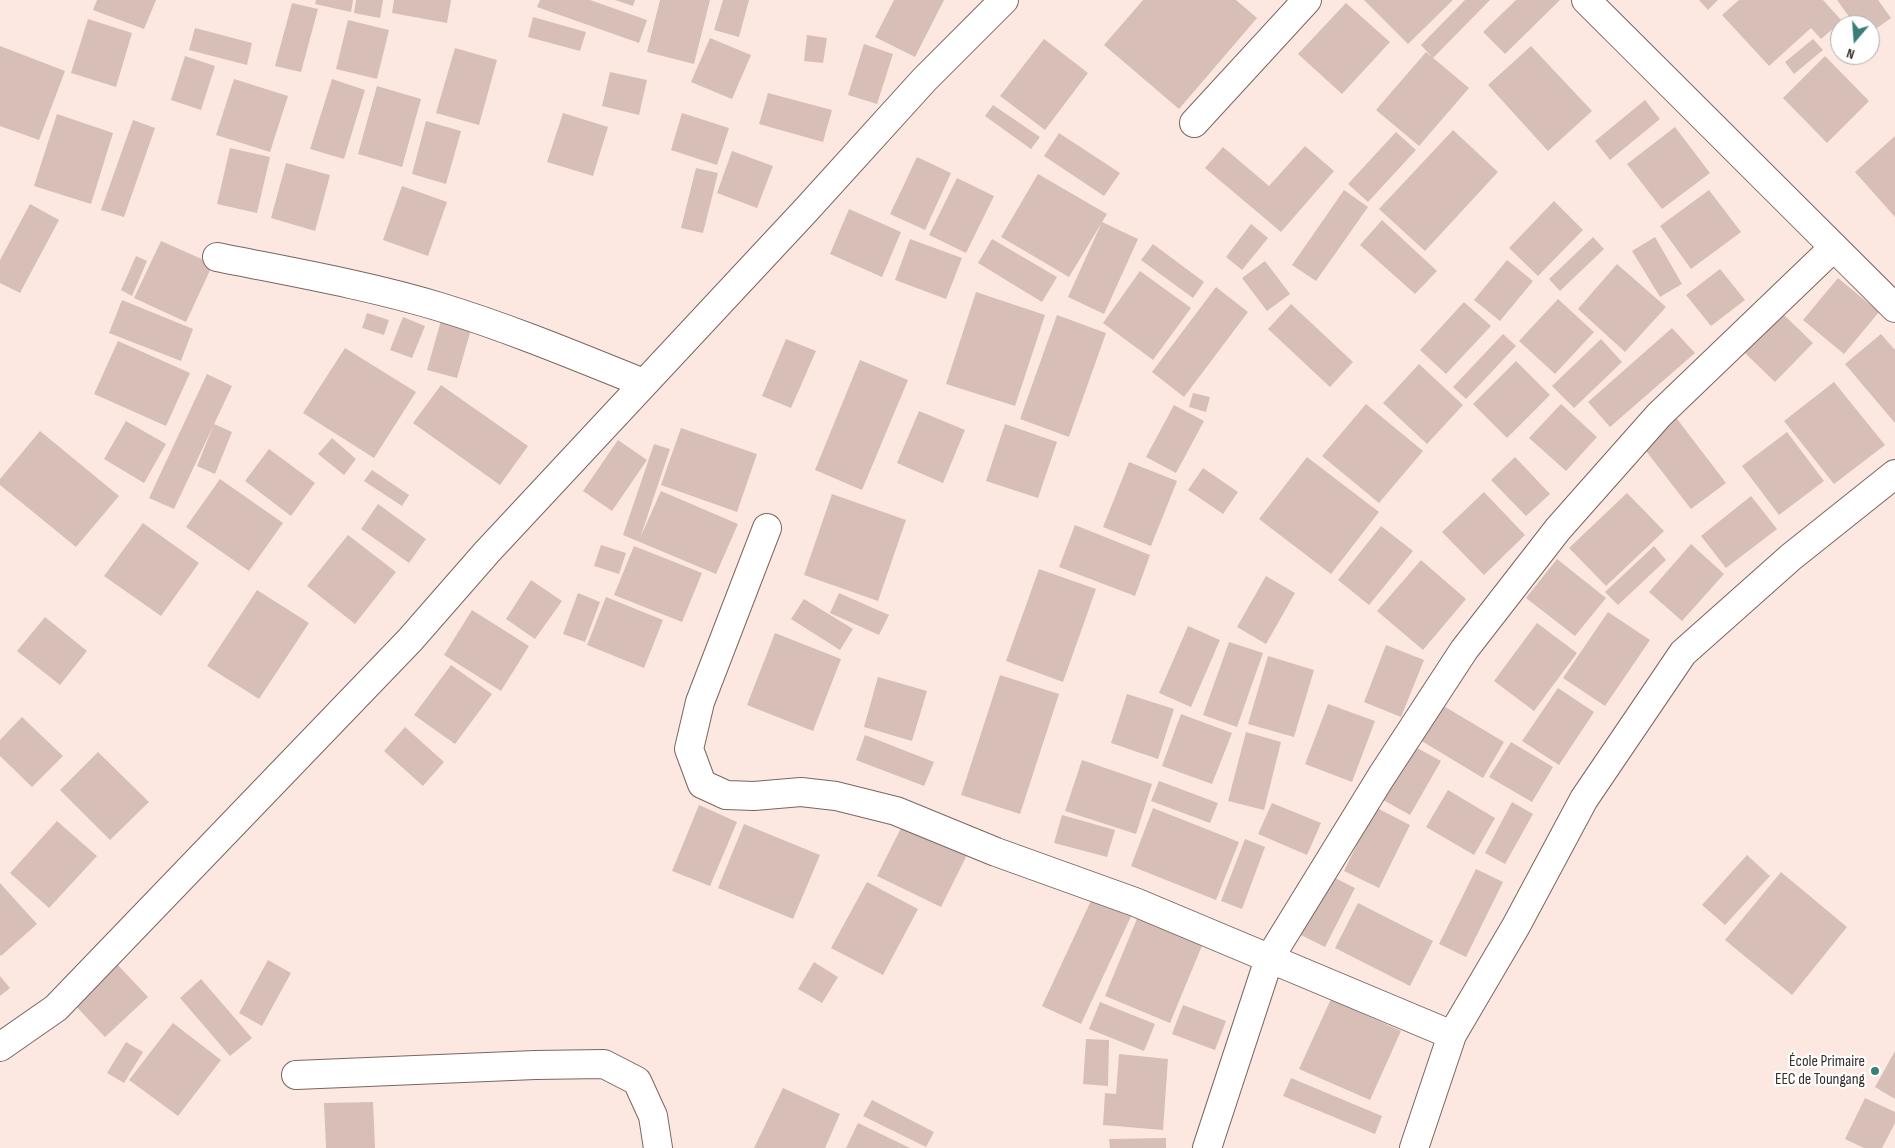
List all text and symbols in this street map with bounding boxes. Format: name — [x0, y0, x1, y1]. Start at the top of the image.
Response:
north arrow — [1830, 15, 1880, 65]
text: N — [1844, 45, 1857, 63]
place label: École Primaire EEC de Toungang — [1775, 1052, 1865, 1090]
marker: École Primaire EEC de Toungang — [1869, 1065, 1881, 1077]

